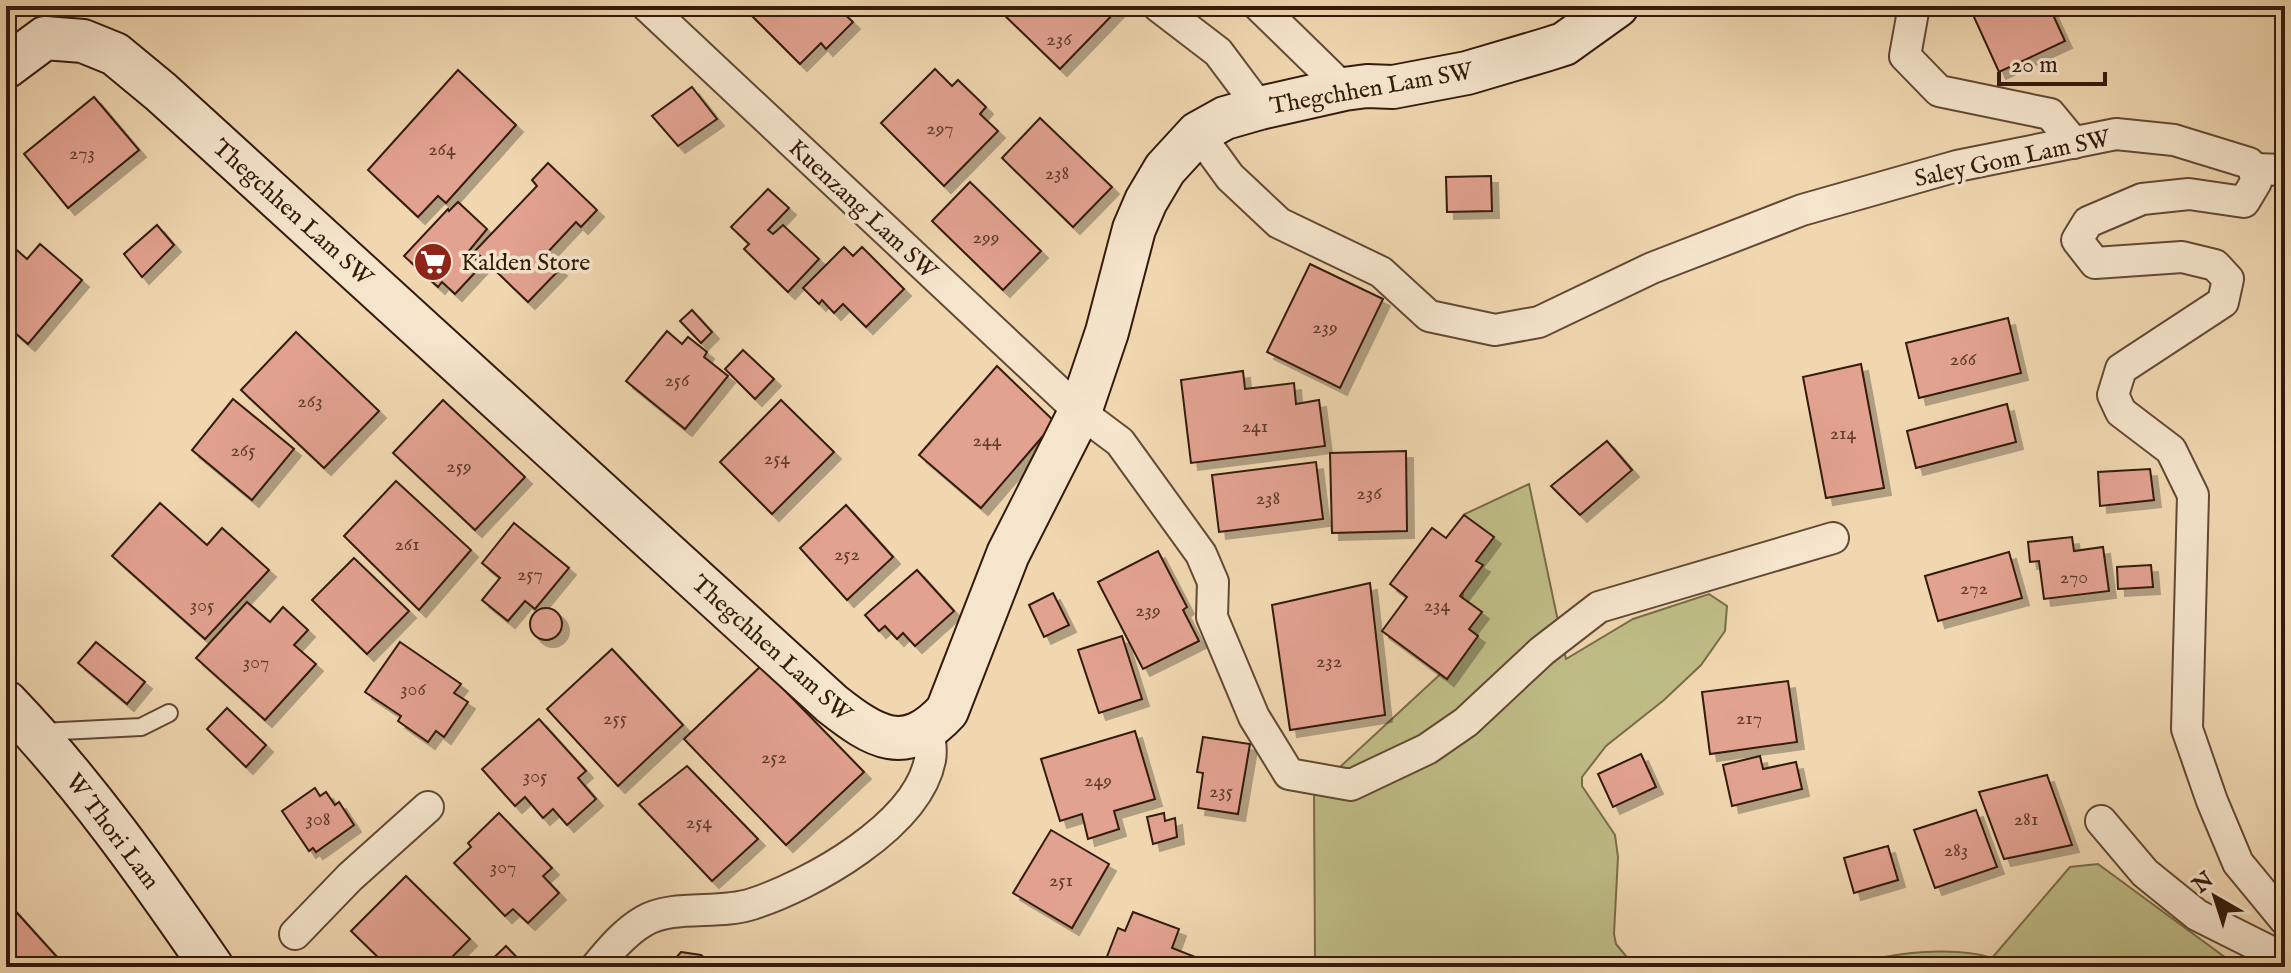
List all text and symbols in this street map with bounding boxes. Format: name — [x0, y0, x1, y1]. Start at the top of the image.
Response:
house number: 236 — [1046, 27, 1072, 52]
scale bar — [1999, 36, 2105, 86]
text: 20 m — [2011, 50, 2058, 81]
street label: Thegchhen Lam SW — [1267, 56, 1476, 123]
house number: 297 — [926, 116, 954, 141]
street label: Saley Gom Lam SW — [1912, 123, 2114, 195]
street label: Thegchhen Lam SW — [205, 133, 380, 294]
street label: Kuenzang Lam SW — [781, 133, 944, 288]
house number: 264 — [428, 137, 456, 162]
house number: 273 — [69, 141, 95, 166]
house number: 238 — [1045, 161, 1069, 186]
house number: 299 — [973, 225, 999, 250]
supermarket icon: Kalden Store — [412, 241, 454, 283]
place label: Kalden Store — [461, 248, 590, 279]
house number: 239 — [1312, 315, 1338, 340]
house number: 266 — [1950, 347, 1977, 372]
house number: 256 — [665, 368, 690, 393]
house number: 263 — [297, 389, 323, 414]
house number: 241 — [1242, 414, 1268, 439]
house number: 214 — [1830, 421, 1857, 446]
house number: 244 — [973, 428, 1002, 453]
house number: 265 — [230, 438, 256, 463]
house number: 254 — [764, 446, 790, 471]
house number: 259 — [446, 454, 472, 479]
house number: 236 — [1356, 481, 1382, 506]
house number: 238 — [1256, 486, 1280, 511]
house number: 261 — [394, 532, 420, 557]
house number: 252 — [834, 542, 860, 567]
house number: 257 — [517, 562, 543, 587]
house number: 270 — [2060, 565, 2088, 590]
street label: Thegchhen Lam SW — [684, 569, 859, 730]
house number: 272 — [1960, 576, 1988, 601]
house number: 305 — [190, 593, 214, 618]
house number: 234 — [1424, 593, 1451, 618]
house number: 239 — [1135, 598, 1161, 623]
house number: 232 — [1316, 649, 1342, 674]
house number: 307 — [243, 650, 269, 675]
house number: 306 — [400, 677, 426, 702]
house number: 255 — [603, 706, 627, 731]
house number: 217 — [1736, 706, 1762, 731]
house number: 252 — [761, 745, 787, 770]
house number: 305 — [523, 764, 547, 789]
street label: W Thori Lam — [58, 768, 166, 896]
house number: 249 — [1084, 768, 1112, 793]
house number: 235 — [1209, 779, 1233, 804]
house number: 308 — [305, 807, 331, 832]
house number: 281 — [2014, 807, 2038, 832]
house number: 254 — [686, 810, 712, 835]
house number: 283 — [1944, 838, 1968, 863]
house number: 307 — [490, 855, 516, 880]
north arrow — [2175, 857, 2255, 937]
text: N — [2187, 866, 2220, 901]
house number: 251 — [1049, 868, 1073, 893]

